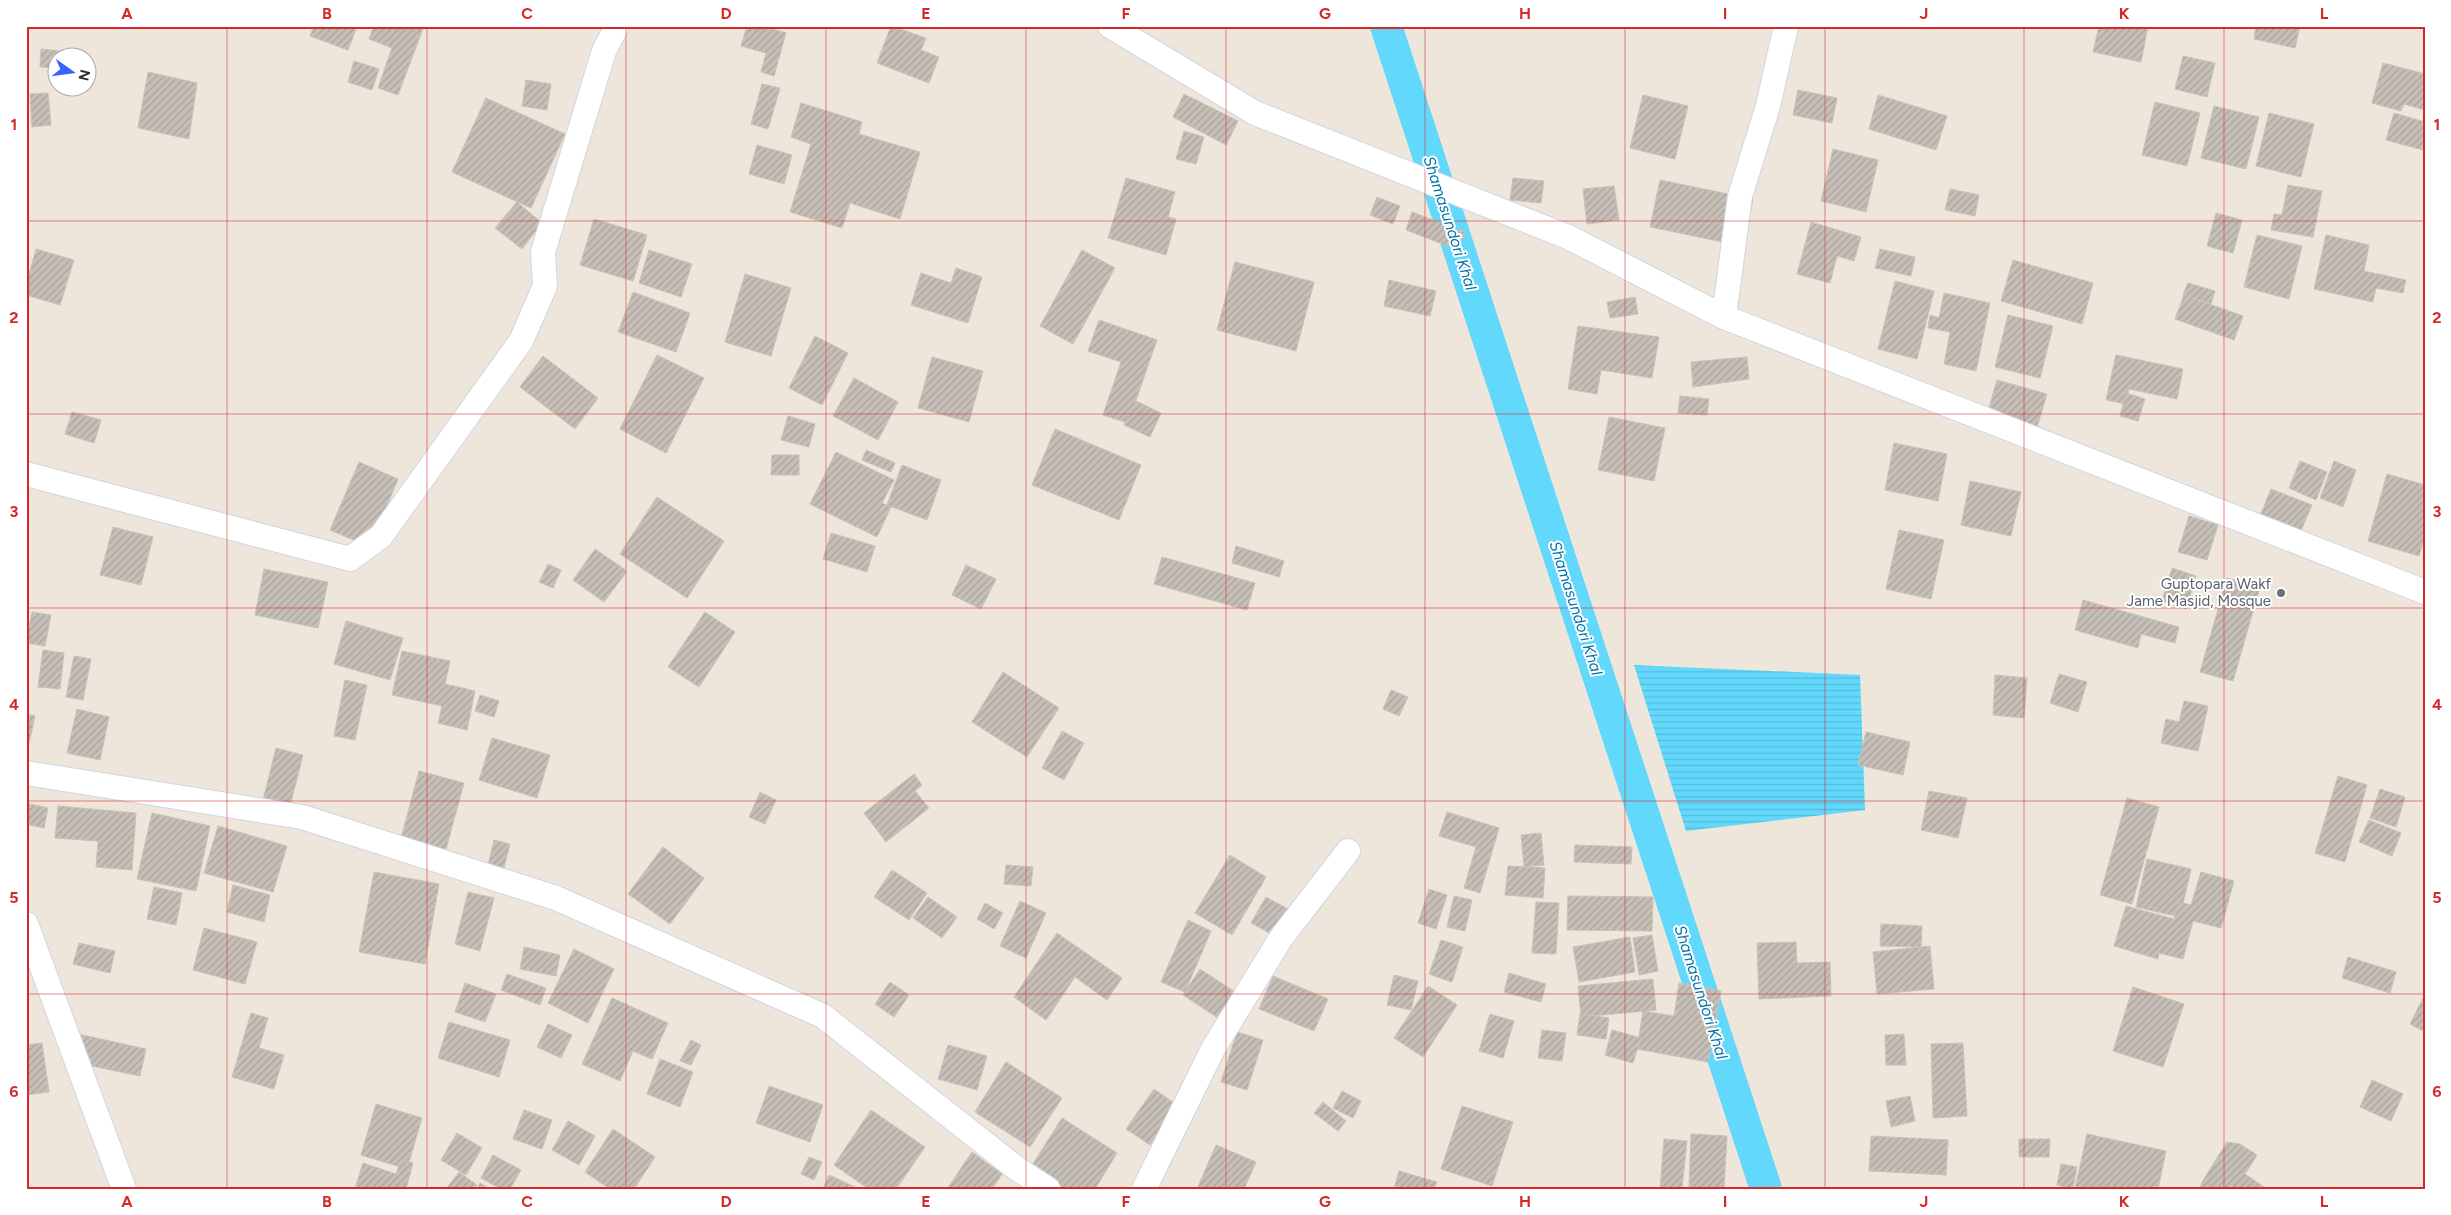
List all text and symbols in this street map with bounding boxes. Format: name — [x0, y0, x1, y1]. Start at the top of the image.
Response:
text: A — [121, 4, 133, 23]
text: B — [322, 4, 332, 23]
text: C — [521, 4, 533, 23]
text: D — [720, 4, 732, 23]
text: E — [921, 4, 931, 23]
text: F — [1122, 4, 1131, 23]
text: G — [1319, 4, 1331, 23]
text: H — [1519, 4, 1531, 23]
text: I — [1723, 4, 1727, 23]
text: J — [1920, 4, 1928, 23]
text: K — [2119, 4, 2130, 23]
text: L — [2320, 4, 2329, 23]
north arrow — [48, 48, 98, 98]
text: N — [75, 68, 94, 82]
text: 1 — [11, 115, 17, 134]
text: 1 — [2434, 115, 2440, 134]
water label: Shamasundori Khal — [1419, 154, 1481, 293]
text: 2 — [9, 308, 19, 327]
text: 2 — [2432, 308, 2442, 327]
text: 3 — [10, 502, 19, 521]
text: 3 — [2433, 502, 2442, 521]
water label: Shamasundori Khal — [1545, 539, 1607, 678]
place label: Guptopara Wakf Jame Masjid, Mosque — [2127, 575, 2271, 610]
marker: Guptopara Wakf Jame Masjid, Mosque — [2275, 587, 2287, 599]
text: 4 — [9, 695, 19, 714]
text: 4 — [2432, 695, 2442, 714]
text: 5 — [9, 888, 19, 907]
text: 5 — [2432, 888, 2442, 907]
water label: Shamasundori Khal — [1670, 923, 1732, 1062]
text: 6 — [9, 1082, 19, 1101]
text: 6 — [2432, 1082, 2442, 1101]
text: A — [121, 1192, 133, 1211]
text: B — [322, 1192, 332, 1211]
text: C — [521, 1192, 533, 1211]
text: D — [720, 1192, 732, 1211]
text: E — [921, 1192, 931, 1211]
text: F — [1122, 1192, 1131, 1211]
text: G — [1319, 1192, 1331, 1211]
text: H — [1519, 1192, 1531, 1211]
text: I — [1723, 1192, 1727, 1211]
text: J — [1920, 1192, 1928, 1211]
text: K — [2119, 1192, 2130, 1211]
text: L — [2320, 1192, 2329, 1211]

